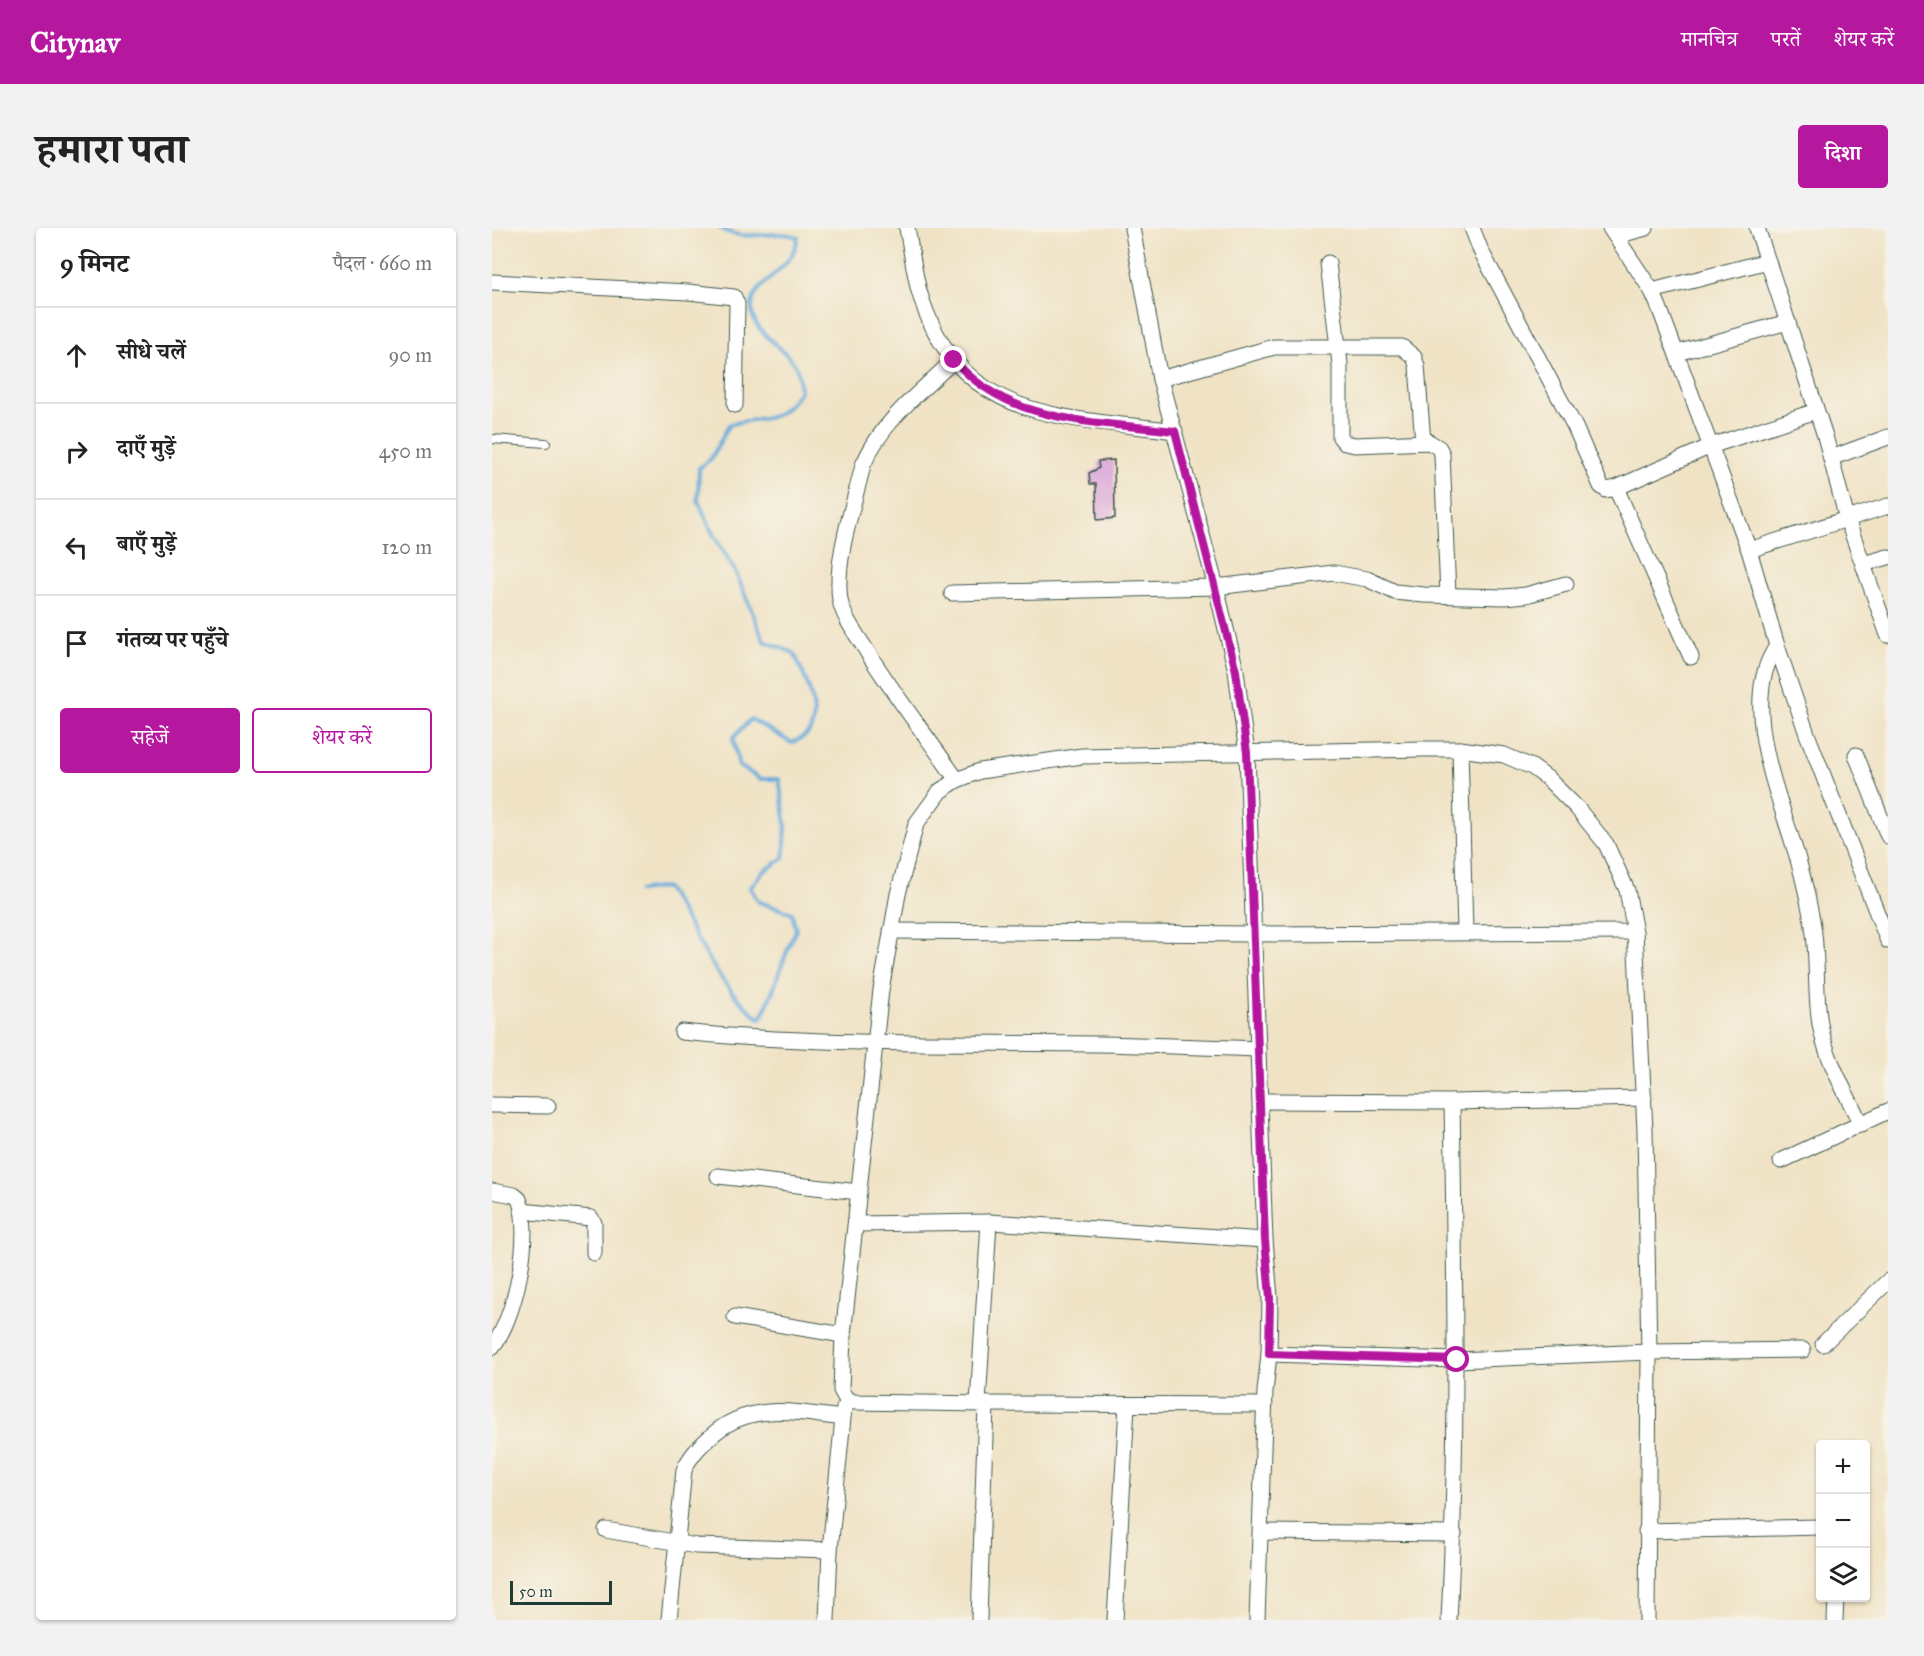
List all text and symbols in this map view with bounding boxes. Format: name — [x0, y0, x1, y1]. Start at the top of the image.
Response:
text: Citynav — [30, 25, 120, 60]
text: मानचित्र — [1681, 26, 1738, 52]
text: परतें — [1771, 26, 1801, 52]
text: शेयर करें — [1834, 26, 1894, 52]
text: हमारा पता — [36, 123, 188, 175]
button: दिशा — [1798, 125, 1888, 188]
text: 9 मिनट — [60, 247, 129, 279]
text: पैदल · 660 m — [333, 251, 432, 275]
text: सीधे चलें — [117, 338, 186, 365]
icon: ahead — [60, 339, 93, 372]
text: 90 m — [389, 343, 432, 367]
route end — [940, 346, 966, 372]
text: दाएँ मुड़ें — [117, 434, 176, 461]
icon: right — [60, 435, 93, 468]
text: 450 m — [379, 439, 432, 463]
text: बाएँ मुड़ें — [117, 530, 176, 557]
icon: left — [60, 531, 93, 564]
text: 120 m — [381, 535, 432, 559]
text: गंतव्य पर पहुँचे — [117, 626, 228, 653]
icon: arrive — [60, 627, 93, 660]
button: सहेजें — [60, 708, 240, 773]
button: शेयर करें — [252, 708, 432, 773]
route start — [1443, 1346, 1469, 1372]
map controls — [1816, 1440, 1870, 1602]
button: + — [1816, 1440, 1870, 1494]
button: − — [1816, 1494, 1870, 1548]
button: layers — [1816, 1548, 1870, 1602]
scale bar — [510, 1578, 612, 1606]
text: 50 m — [519, 1582, 553, 1601]

